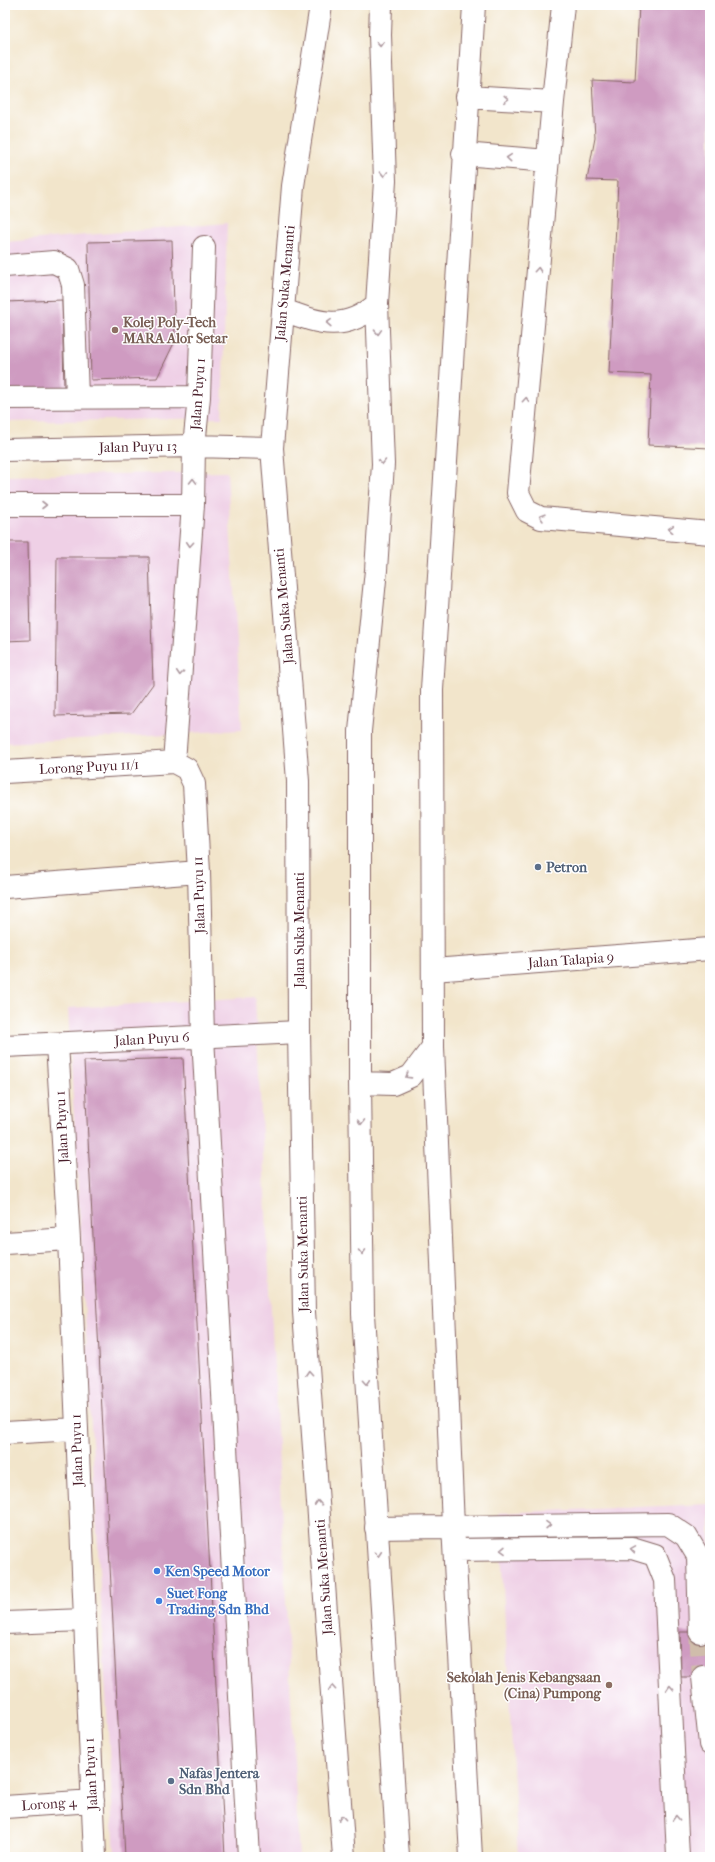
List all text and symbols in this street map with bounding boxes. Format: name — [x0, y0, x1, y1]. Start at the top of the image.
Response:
one-way arrow — [376, 41, 385, 47]
one-way arrow — [503, 95, 509, 103]
one-way arrow — [506, 154, 512, 163]
one-way arrow — [380, 171, 389, 177]
street label: Jalan Suka Menanti — [271, 224, 299, 343]
one-way arrow — [533, 267, 542, 273]
place label: Kolej Poly-Tech MARA Alor Setar — [122, 314, 229, 347]
one-way arrow — [326, 319, 332, 327]
marker: Kolej Poly-Tech MARA Alor Setar — [110, 325, 120, 335]
one-way arrow — [373, 329, 382, 335]
street label: Jalan Puyu 1 — [187, 357, 209, 432]
one-way arrow — [522, 397, 531, 403]
street label: Jalan Puyu 13 — [98, 438, 177, 456]
one-way arrow — [378, 459, 387, 465]
one-way arrow — [189, 478, 198, 484]
one-way arrow — [41, 501, 47, 509]
one-way arrow — [539, 513, 546, 522]
one-way arrow — [668, 525, 674, 534]
one-way arrow — [185, 541, 194, 547]
street label: Jalan Suka Menanti — [270, 547, 298, 666]
one-way arrow — [176, 670, 185, 676]
street label: Lorong Puyu 11/1 — [39, 756, 139, 778]
street label: Jalan Puyu 11 — [189, 856, 209, 935]
place label: Petron — [546, 859, 588, 876]
marker: Petron — [533, 862, 543, 872]
street label: Jalan Suka Menanti — [291, 872, 308, 989]
street label: Jalan Talapia 9 — [526, 949, 615, 972]
street label: Jalan Puyu 6 — [113, 1029, 190, 1050]
one-way arrow — [405, 1071, 412, 1079]
street label: Jalan Puyu 1 — [52, 1090, 72, 1165]
one-way arrow — [356, 1119, 365, 1125]
street label: Jalan Suka Menanti — [293, 1196, 313, 1313]
one-way arrow — [358, 1249, 366, 1255]
one-way arrow — [304, 1370, 313, 1376]
one-way arrow — [362, 1379, 371, 1385]
street label: Jalan Puyu 1 — [67, 1413, 87, 1488]
one-way arrow — [314, 1500, 323, 1506]
street label: Jalan Suka Menanti — [311, 1519, 337, 1636]
one-way arrow — [545, 1521, 551, 1529]
one-way arrow — [500, 1546, 506, 1554]
one-way arrow — [630, 1546, 636, 1554]
one-way arrow — [373, 1551, 382, 1557]
place label: Ken Speed Motor — [165, 1563, 271, 1580]
marker: Ken Speed Motor — [152, 1566, 162, 1576]
place label: Suet Fong Trading Sdn Bhd — [166, 1585, 270, 1618]
marker: Suet Fong Trading Sdn Bhd — [154, 1596, 164, 1606]
place label: Sekolah Jenis Kebangsaan (Cina) Pumpong — [447, 1669, 602, 1702]
marker: Sekolah Jenis Kebangsaan (Cina) Pumpong — [604, 1680, 614, 1690]
one-way arrow — [328, 1685, 337, 1691]
one-way arrow — [666, 1685, 674, 1691]
street label: Jalan Puyu 1 — [81, 1737, 101, 1812]
place label: Nafas Jentera Sdn Bhd — [179, 1765, 260, 1798]
marker: Nafas Jentera Sdn Bhd — [166, 1776, 176, 1786]
street label: Lorong 4 — [21, 1794, 78, 1814]
one-way arrow — [337, 1815, 346, 1821]
one-way arrow — [672, 1815, 681, 1821]

